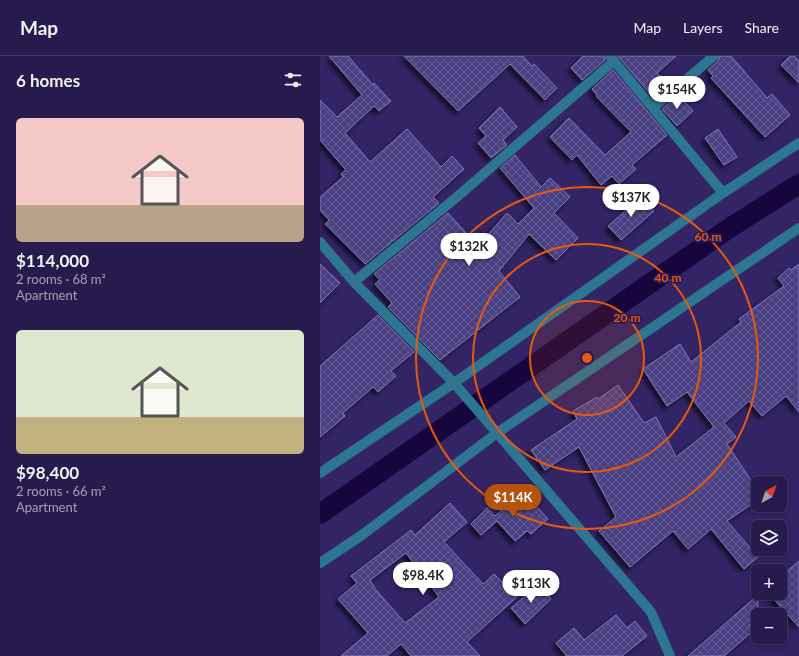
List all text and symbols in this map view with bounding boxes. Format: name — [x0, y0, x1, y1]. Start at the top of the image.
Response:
text: Map — [20, 16, 58, 39]
text: Map — [633, 19, 661, 36]
text: Layers — [683, 19, 723, 36]
text: Share — [745, 19, 779, 36]
icon: filters — [282, 69, 304, 91]
text: 6 homes — [16, 70, 80, 91]
pin: $154K — [649, 76, 705, 110]
text: $154K — [657, 81, 697, 97]
icon: home — [124, 144, 196, 216]
pin: $137K — [603, 184, 659, 218]
text: $137K — [611, 189, 651, 205]
text: 60 m — [695, 229, 721, 244]
pin: $132K — [441, 233, 497, 267]
text: $132K — [449, 238, 489, 254]
text: $114,000 — [16, 250, 89, 271]
text: 40 m — [655, 270, 681, 285]
text: 2 rooms · 68 m² — [16, 271, 106, 287]
text: Apartment — [16, 287, 77, 303]
text: 20 m — [614, 310, 640, 325]
centre of rings — [580, 351, 594, 365]
icon: home — [124, 356, 196, 428]
text: $98,400 — [16, 462, 79, 483]
north arrow — [751, 476, 787, 512]
map controls — [751, 476, 787, 644]
text: 2 rooms · 66 m² — [16, 483, 106, 499]
pin: $114K — [485, 484, 541, 518]
text: $114K — [493, 489, 533, 505]
text: Apartment — [16, 499, 77, 515]
button: layers — [751, 520, 787, 556]
pin: $98.4K — [390, 562, 456, 596]
button: + — [751, 564, 787, 600]
text: $98.4K — [402, 567, 444, 583]
pin: $113K — [503, 570, 559, 604]
text: $113K — [511, 575, 551, 591]
button: − — [751, 608, 787, 644]

